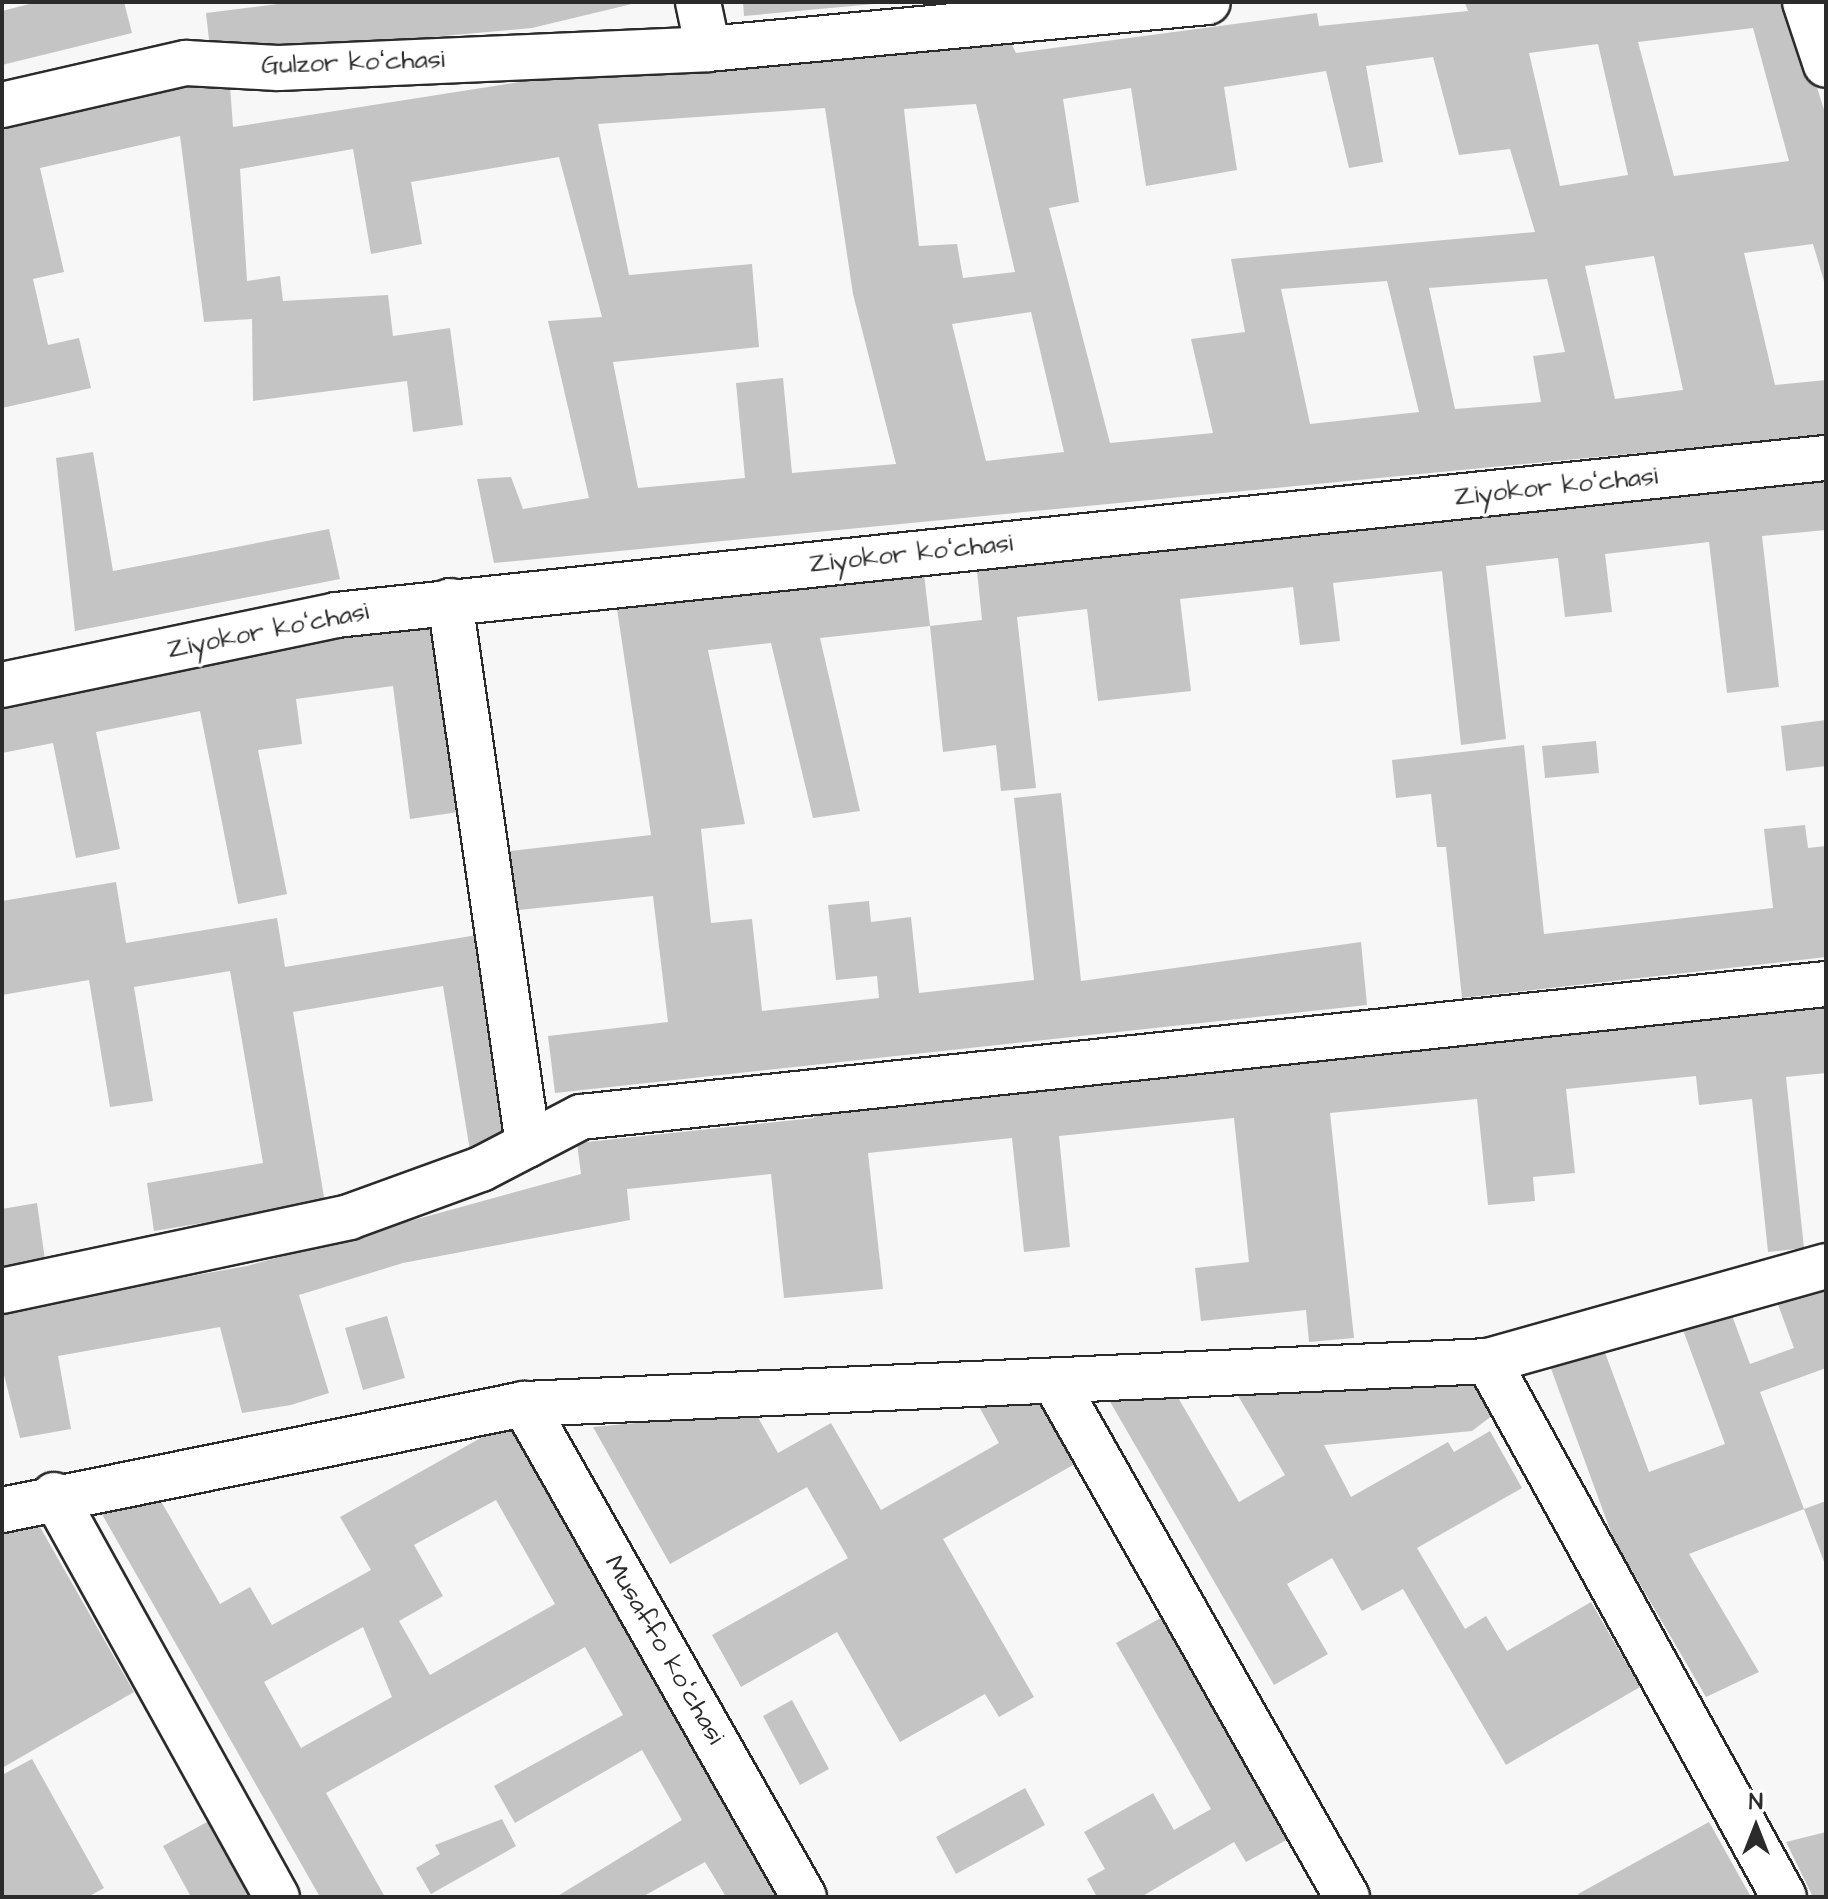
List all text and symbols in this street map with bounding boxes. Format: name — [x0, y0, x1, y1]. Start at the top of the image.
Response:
street label: Gulzor koʻchasi — [261, 44, 445, 82]
street label: Ziyokor koʻchasi — [1453, 461, 1659, 513]
street label: Ziyokor koʻchasi — [808, 528, 1014, 580]
street label: Ziyokor koʻchasi — [165, 596, 371, 666]
street label: Musaffo koʻchasi — [597, 1550, 731, 1750]
north arrow — [1716, 1787, 1796, 1867]
text: N — [1749, 1787, 1763, 1818]

